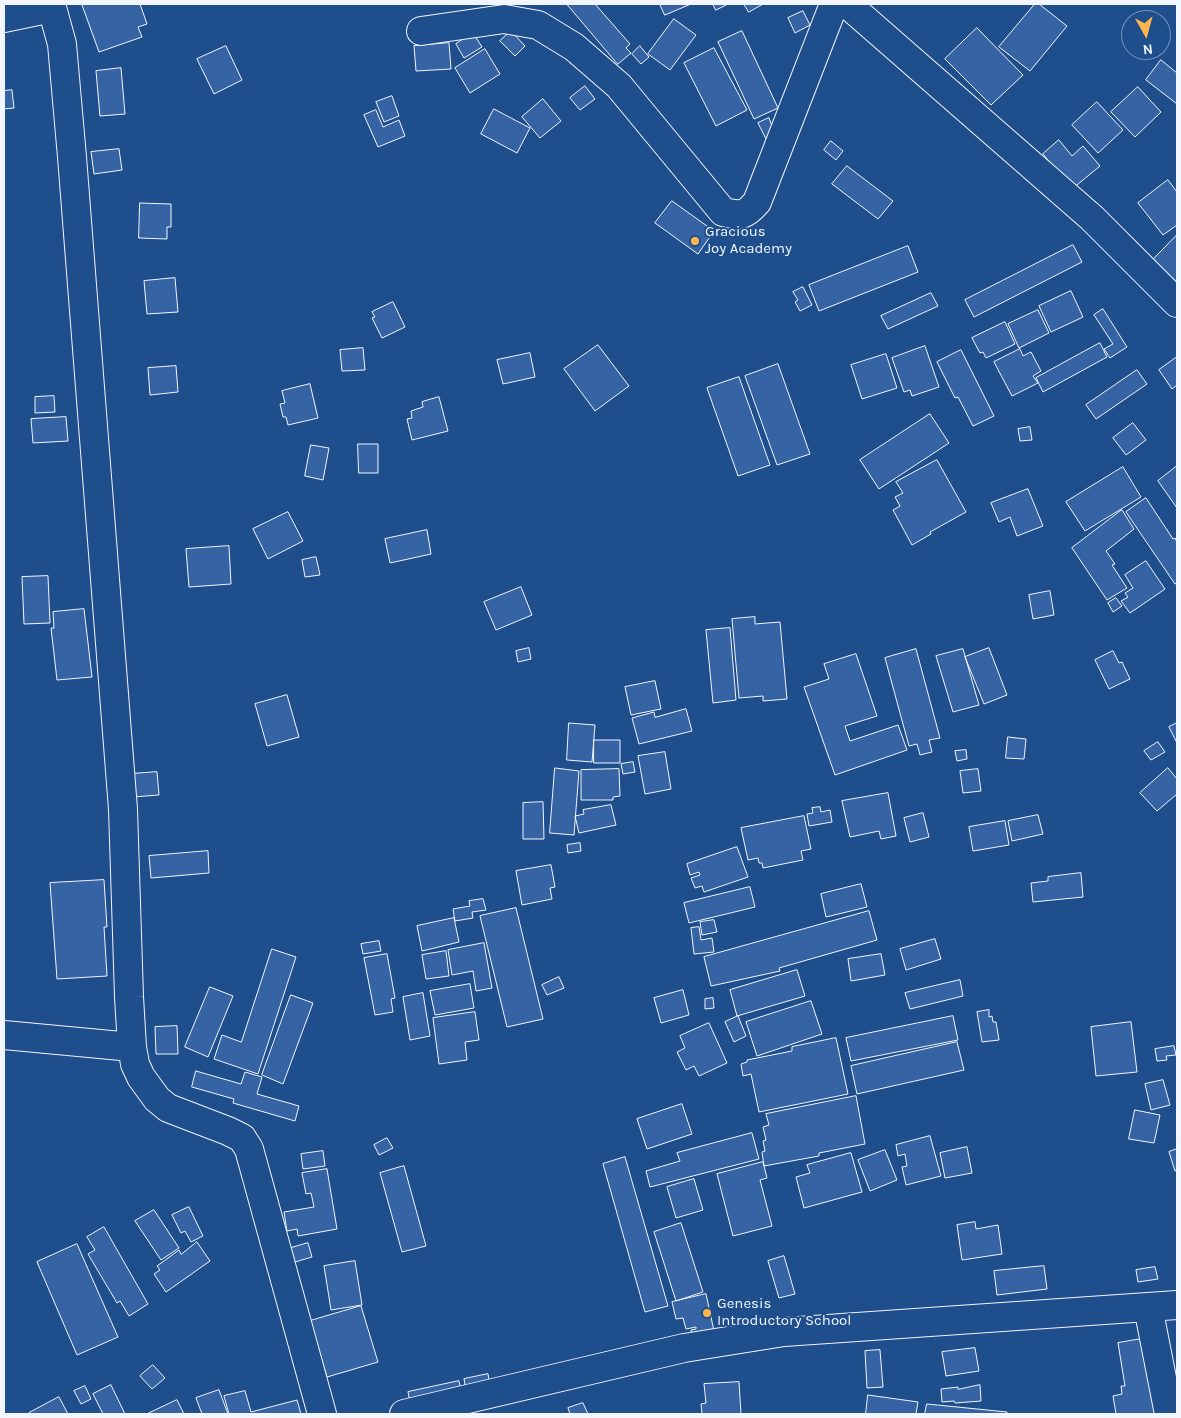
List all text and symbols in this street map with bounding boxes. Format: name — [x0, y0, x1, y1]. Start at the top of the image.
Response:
north arrow — [1121, 10, 1171, 60]
text: N — [1142, 40, 1154, 58]
place label: Gracious Joy Academy — [705, 223, 792, 258]
marker: Gracious Joy Academy — [689, 235, 701, 247]
place label: Genesis Introductory School — [717, 1295, 851, 1330]
marker: Genesis Introductory School — [701, 1307, 713, 1319]

